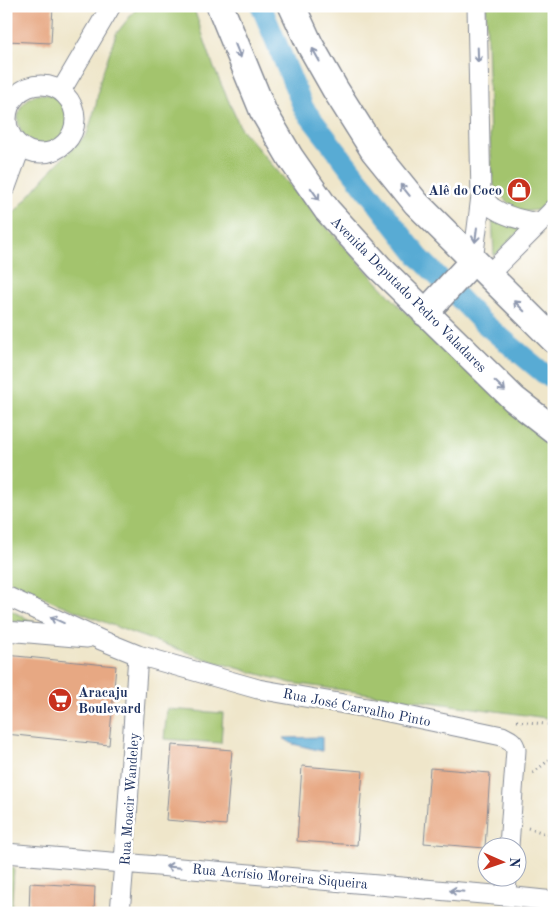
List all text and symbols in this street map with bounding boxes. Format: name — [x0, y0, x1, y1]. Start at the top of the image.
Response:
one-way arrow — [234, 43, 244, 58]
one-way arrow — [473, 46, 483, 63]
one-way arrow — [310, 48, 320, 62]
shop icon: Alê do Coco — [506, 177, 532, 203]
one-way arrow — [400, 184, 411, 197]
place label: Alê do Coco — [428, 184, 502, 198]
one-way arrow — [310, 187, 320, 201]
street label: Avenida Deputado Pedro Valadares — [328, 214, 489, 375]
one-way arrow — [471, 226, 481, 242]
one-way arrow — [513, 300, 525, 312]
one-way arrow — [494, 380, 507, 392]
one-way arrow — [50, 614, 65, 624]
place label: Aracaju Boulevard — [78, 686, 142, 716]
supermarket icon: Aracaju Boulevard — [47, 687, 73, 713]
street label: Rua José Carvalho Pinto — [282, 687, 432, 729]
street label: Rua Moacir Wandeley — [118, 732, 142, 866]
north arrow — [478, 836, 528, 886]
text: N — [507, 857, 521, 868]
street label: Rua Acrísio Moreira Siqueira — [191, 862, 368, 892]
one-way arrow — [165, 863, 181, 872]
one-way arrow — [449, 887, 465, 896]

